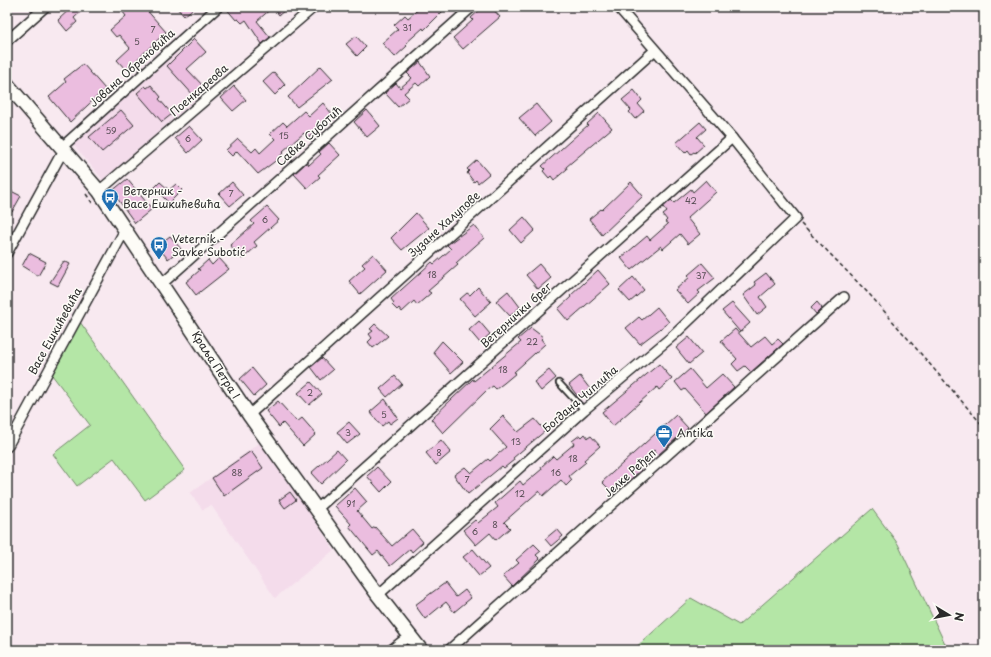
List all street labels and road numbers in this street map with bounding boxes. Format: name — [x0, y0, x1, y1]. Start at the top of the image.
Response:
street label: Јована Обреновића — [85, 24, 178, 111]
street label: Поенкареова — [166, 59, 232, 120]
street label: Савке Суботић — [272, 102, 345, 170]
street label: Зузане Халупове — [404, 187, 483, 261]
street label: Ветернички брег — [476, 278, 555, 351]
street label: Васе Ешкићевића — [24, 284, 86, 377]
street label: Краља Петра I — [188, 327, 245, 402]
street label: Богдана Чиплића — [538, 361, 621, 436]
street label: Јелке Ређеп — [600, 444, 660, 501]

